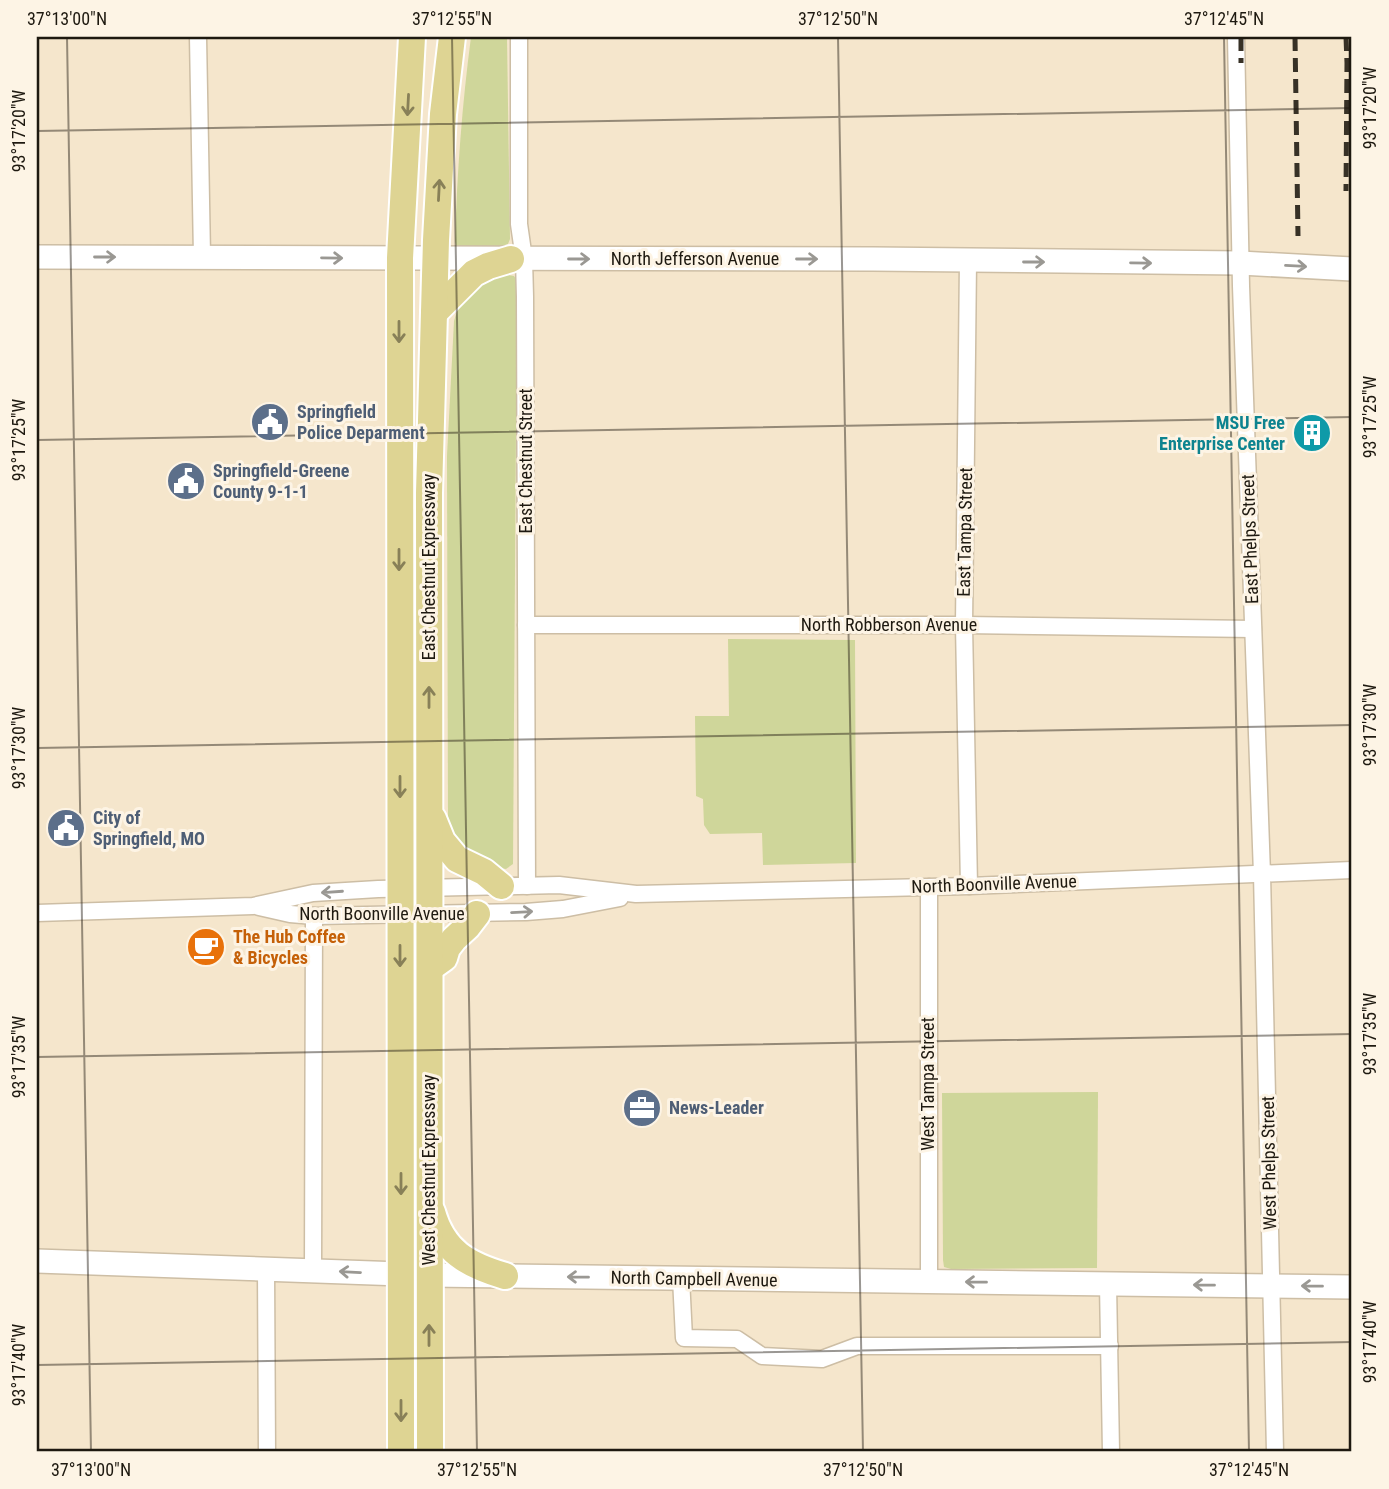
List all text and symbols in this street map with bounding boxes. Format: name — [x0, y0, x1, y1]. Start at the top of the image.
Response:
text: 37°13'00"N — [27, 8, 107, 29]
text: 37°12'55"N — [412, 8, 492, 29]
text: 37°12'50"N — [798, 8, 878, 29]
text: 37°12'45"N — [1184, 8, 1264, 29]
text: 93°17'20"W — [1359, 66, 1380, 149]
text: 93°17'20"W — [8, 89, 29, 172]
one-way arrow — [401, 93, 414, 116]
one-way arrow — [433, 179, 446, 202]
street label: North Jefferson Avenue — [611, 248, 779, 269]
one-way arrow — [93, 250, 116, 263]
one-way arrow — [321, 251, 344, 264]
one-way arrow — [567, 252, 590, 266]
one-way arrow — [795, 252, 818, 266]
one-way arrow — [1022, 255, 1045, 269]
one-way arrow — [1130, 256, 1153, 269]
one-way arrow — [1284, 260, 1307, 273]
one-way arrow — [392, 320, 406, 343]
text: 93°17'25"W — [1359, 375, 1380, 458]
street label: East Chestnut Street — [515, 388, 536, 534]
text: 93°17'25"W — [8, 398, 29, 481]
public building icon: Springfield Police Deparment — [249, 401, 291, 443]
place label: Springfield Police Deparment — [297, 401, 425, 443]
place label: MSU Free Enterprise Center — [1159, 412, 1285, 454]
building icon: MSU Free Enterprise Center — [1291, 412, 1333, 454]
public building icon: Springfield-Greene County 9-1-1 — [165, 460, 207, 502]
place label: Springfield-Greene County 9-1-1 — [213, 460, 350, 502]
street label: East Tampa Street — [953, 467, 976, 597]
street label: East Chestnut Expressway — [418, 473, 439, 660]
street label: East Phelps Street — [1237, 474, 1262, 604]
one-way arrow — [392, 548, 406, 571]
street label: North Robberson Avenue — [801, 614, 977, 635]
text: 93°17'30"W — [1359, 683, 1380, 766]
one-way arrow — [422, 686, 436, 709]
text: 93°17'30"W — [8, 706, 29, 789]
one-way arrow — [393, 775, 407, 798]
public building icon: City of Springfield, MO — [45, 807, 87, 849]
place label: City of Springfield, MO — [93, 807, 205, 849]
street label: North Boonville Avenue — [911, 870, 1077, 897]
one-way arrow — [321, 885, 344, 898]
street label: North Boonville Avenue — [299, 903, 465, 924]
one-way arrow — [511, 905, 533, 918]
cafe icon: The Hub Coffee & Bicycles — [185, 926, 227, 968]
place label: The Hub Coffee & Bicycles — [233, 926, 346, 968]
one-way arrow — [393, 945, 407, 968]
text: 93°17'35"W — [1359, 992, 1380, 1075]
text: 93°17'35"W — [8, 1015, 29, 1098]
street label: West Tampa Street — [917, 1017, 938, 1151]
street label: West Chestnut Expressway — [418, 1074, 439, 1265]
office icon: News-Leader — [621, 1087, 663, 1129]
street label: West Phelps Street — [1257, 1096, 1280, 1230]
place label: News-Leader — [669, 1097, 764, 1118]
one-way arrow — [394, 1172, 408, 1195]
one-way arrow — [339, 1265, 362, 1278]
street label: North Campbell Avenue — [610, 1267, 778, 1290]
one-way arrow — [566, 1270, 589, 1284]
one-way arrow — [965, 1275, 988, 1289]
one-way arrow — [1193, 1278, 1216, 1292]
one-way arrow — [1301, 1280, 1324, 1293]
text: 93°17'40"W — [1359, 1300, 1380, 1383]
text: 93°17'40"W — [8, 1323, 29, 1406]
one-way arrow — [422, 1324, 436, 1347]
one-way arrow — [394, 1400, 408, 1423]
text: 37°13'00"N — [51, 1459, 131, 1480]
text: 37°12'55"N — [437, 1459, 517, 1480]
text: 37°12'50"N — [823, 1459, 903, 1480]
text: 37°12'45"N — [1209, 1459, 1289, 1480]

